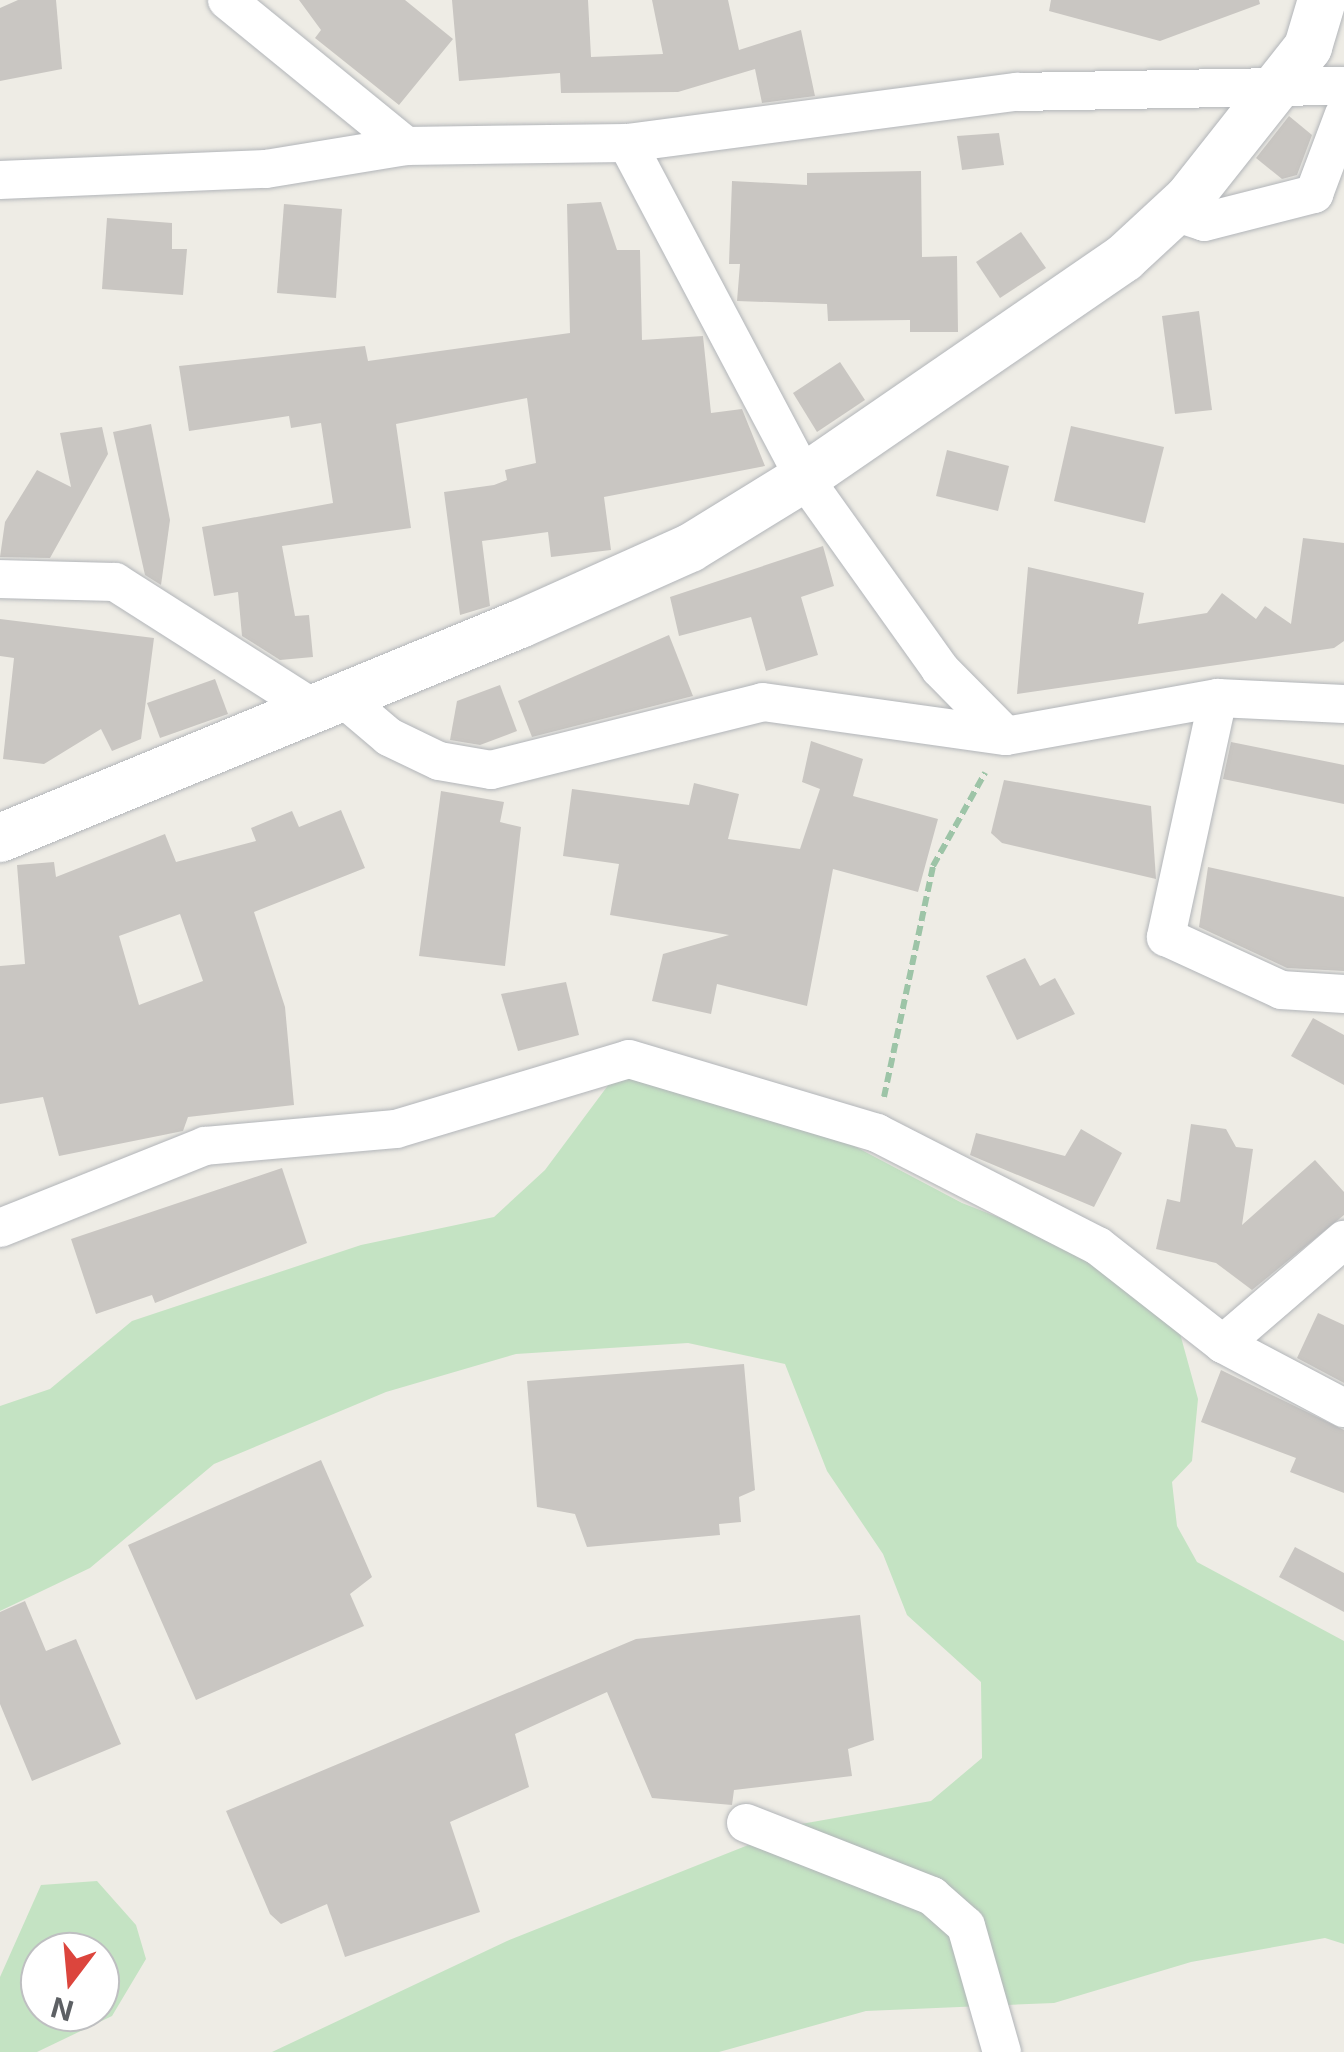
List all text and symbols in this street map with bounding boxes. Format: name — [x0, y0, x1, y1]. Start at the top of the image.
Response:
north arrow — [20, 1932, 120, 2032]
text: N — [47, 1990, 77, 2028]

